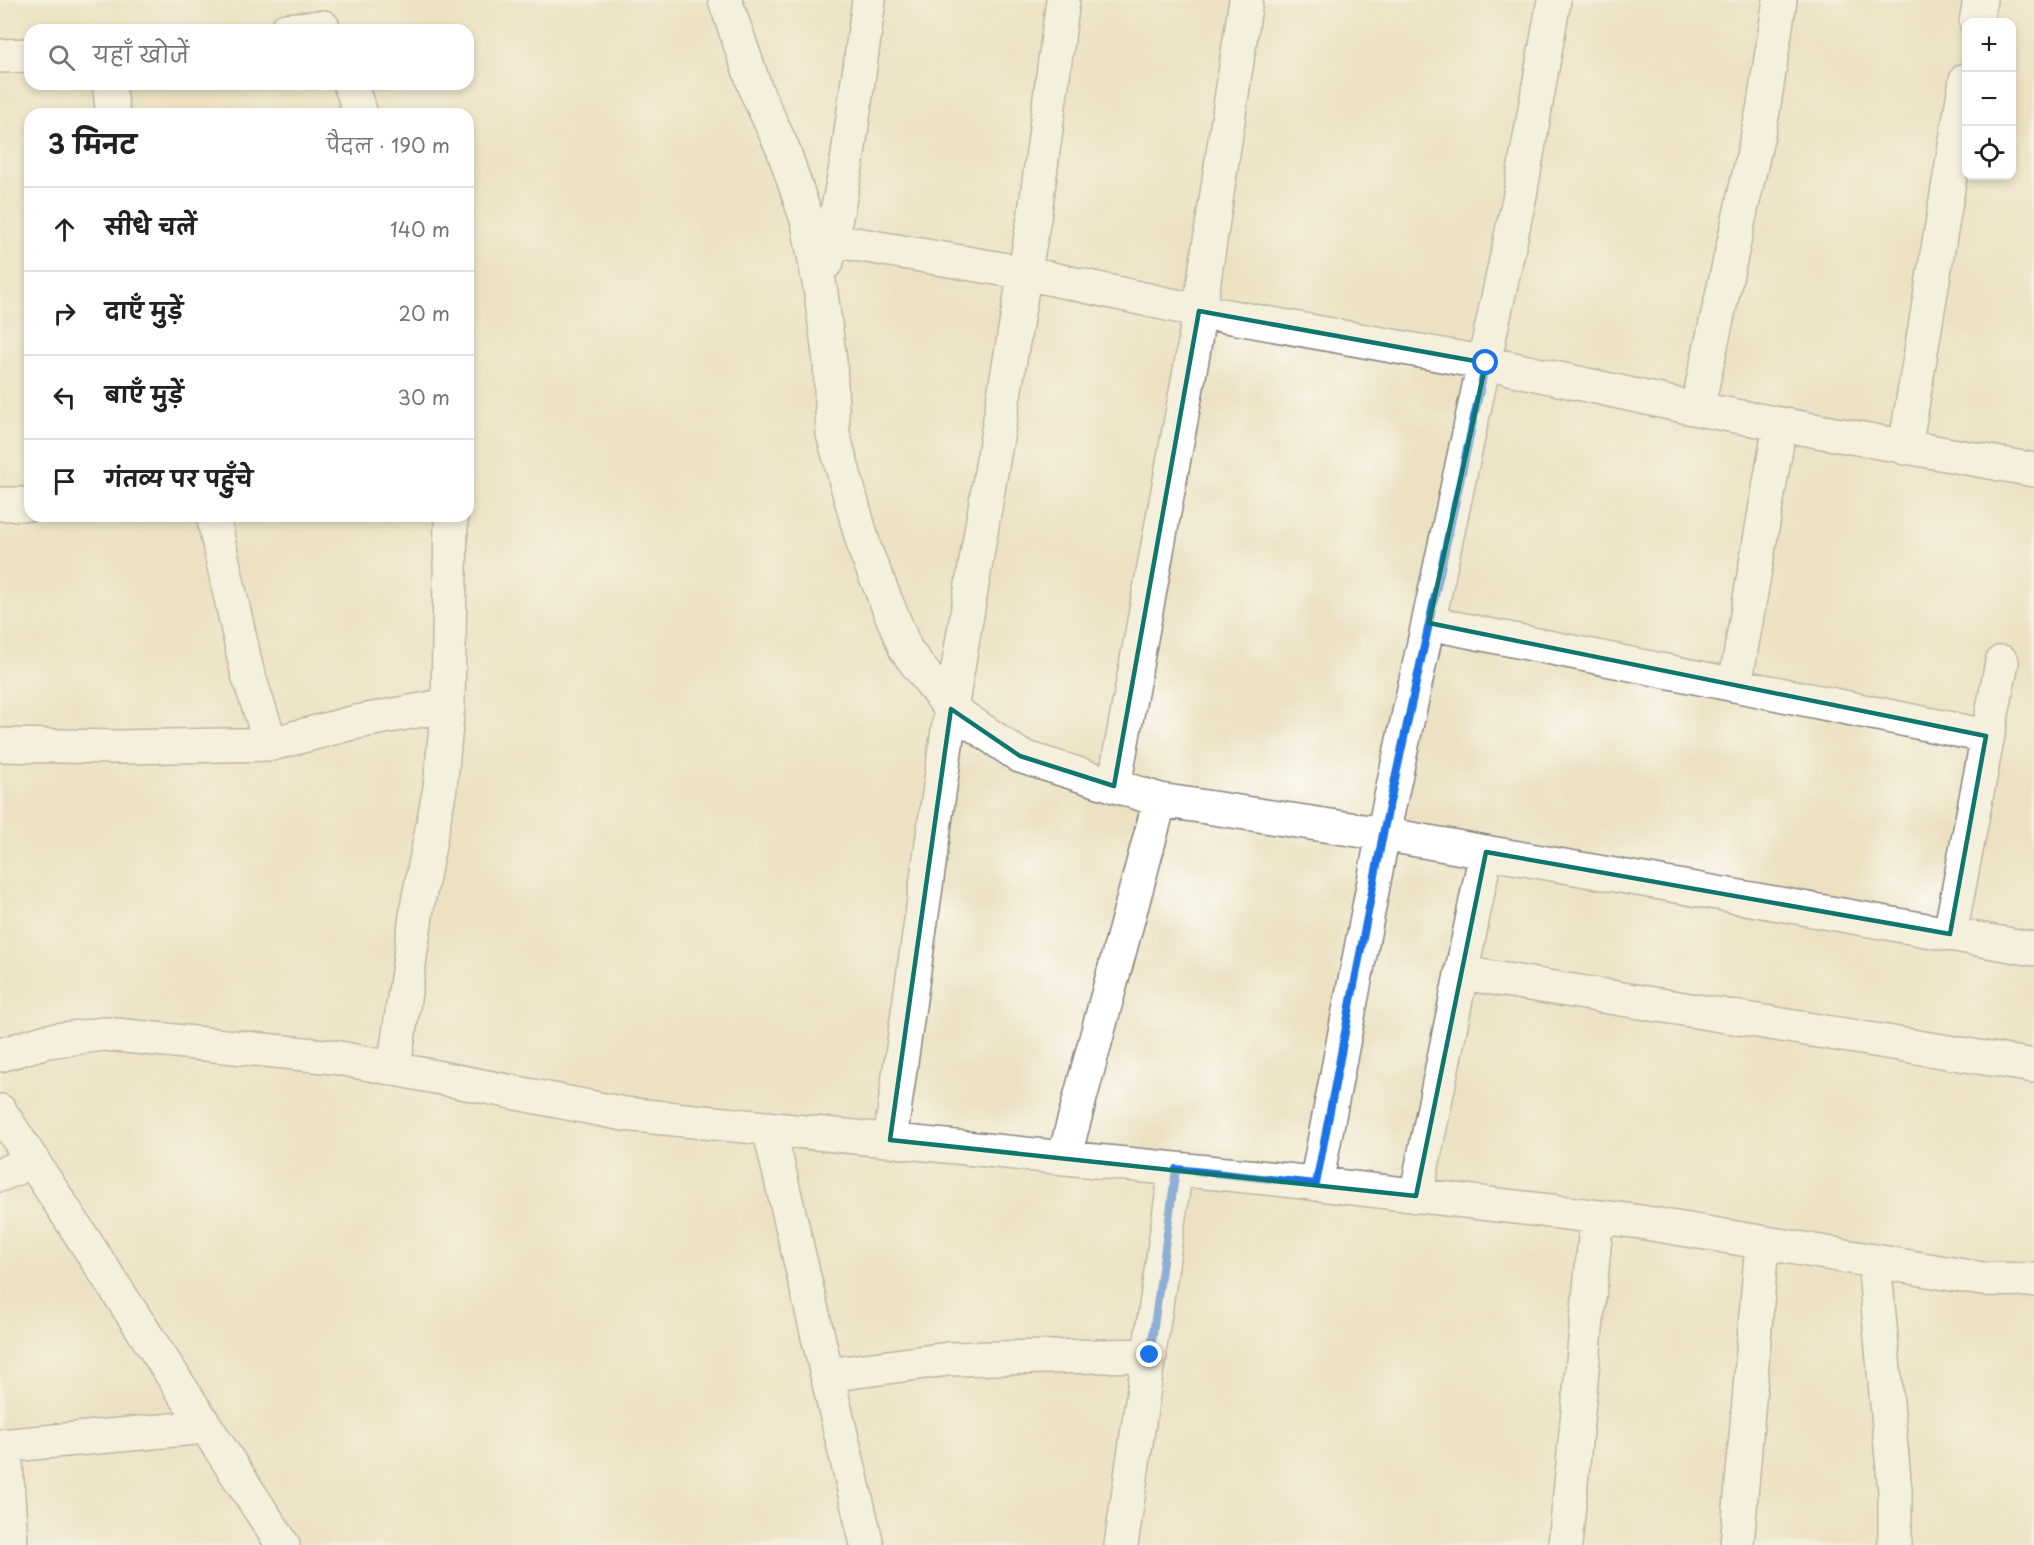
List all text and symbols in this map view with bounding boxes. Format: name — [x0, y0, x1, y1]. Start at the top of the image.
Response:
map controls — [1962, 18, 2016, 180]
button: + — [1962, 18, 2016, 72]
search box — [24, 24, 474, 90]
text: यहाँ खोजें — [93, 37, 189, 70]
icon: search — [45, 41, 78, 74]
button: − — [1962, 72, 2016, 126]
text: 3 मिनट — [48, 124, 136, 163]
button: locate — [1962, 126, 2016, 180]
text: पैदल · 190 m — [326, 130, 450, 160]
text: सीधे चलें — [105, 209, 197, 242]
icon: ahead — [48, 213, 81, 246]
text: 140 m — [390, 214, 450, 244]
text: दाएँ मुड़ें — [105, 293, 183, 326]
icon: right — [48, 297, 81, 330]
text: 20 m — [398, 298, 450, 328]
route start — [1472, 349, 1498, 375]
text: बाएँ मुड़ें — [105, 377, 184, 410]
icon: left — [48, 381, 81, 414]
text: 30 m — [397, 382, 450, 412]
text: गंतव्य पर पहुँचे — [105, 461, 253, 494]
icon: arrive — [48, 465, 81, 498]
route end — [1136, 1341, 1162, 1367]

